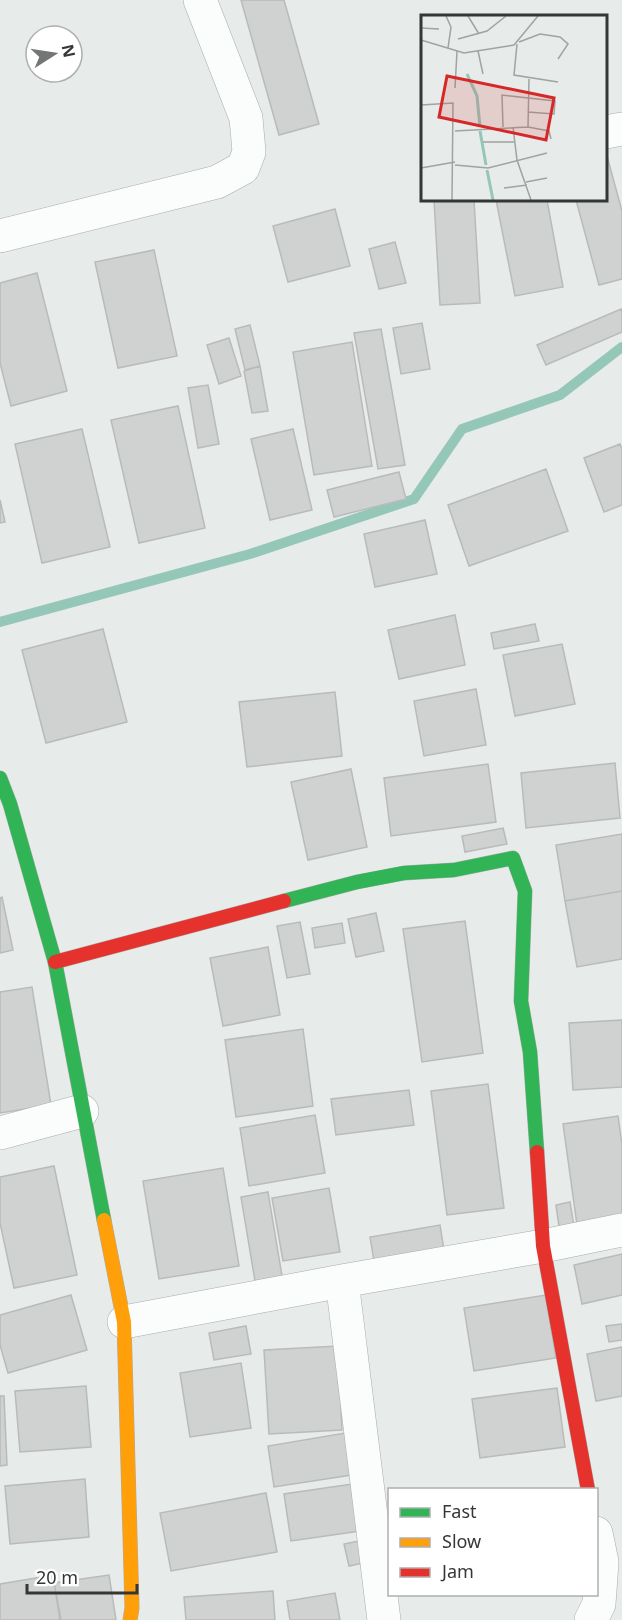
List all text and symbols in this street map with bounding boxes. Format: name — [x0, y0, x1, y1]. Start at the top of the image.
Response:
inset map — [421, 15, 607, 201]
north arrow — [24, 24, 84, 84]
text: N — [57, 42, 81, 60]
legend — [388, 1488, 598, 1596]
text: Fast — [442, 1499, 477, 1523]
text: Slow — [442, 1529, 481, 1553]
scale bar — [27, 1557, 136, 1595]
text: Jam — [440, 1559, 474, 1583]
text: 20 m — [36, 1565, 78, 1589]

